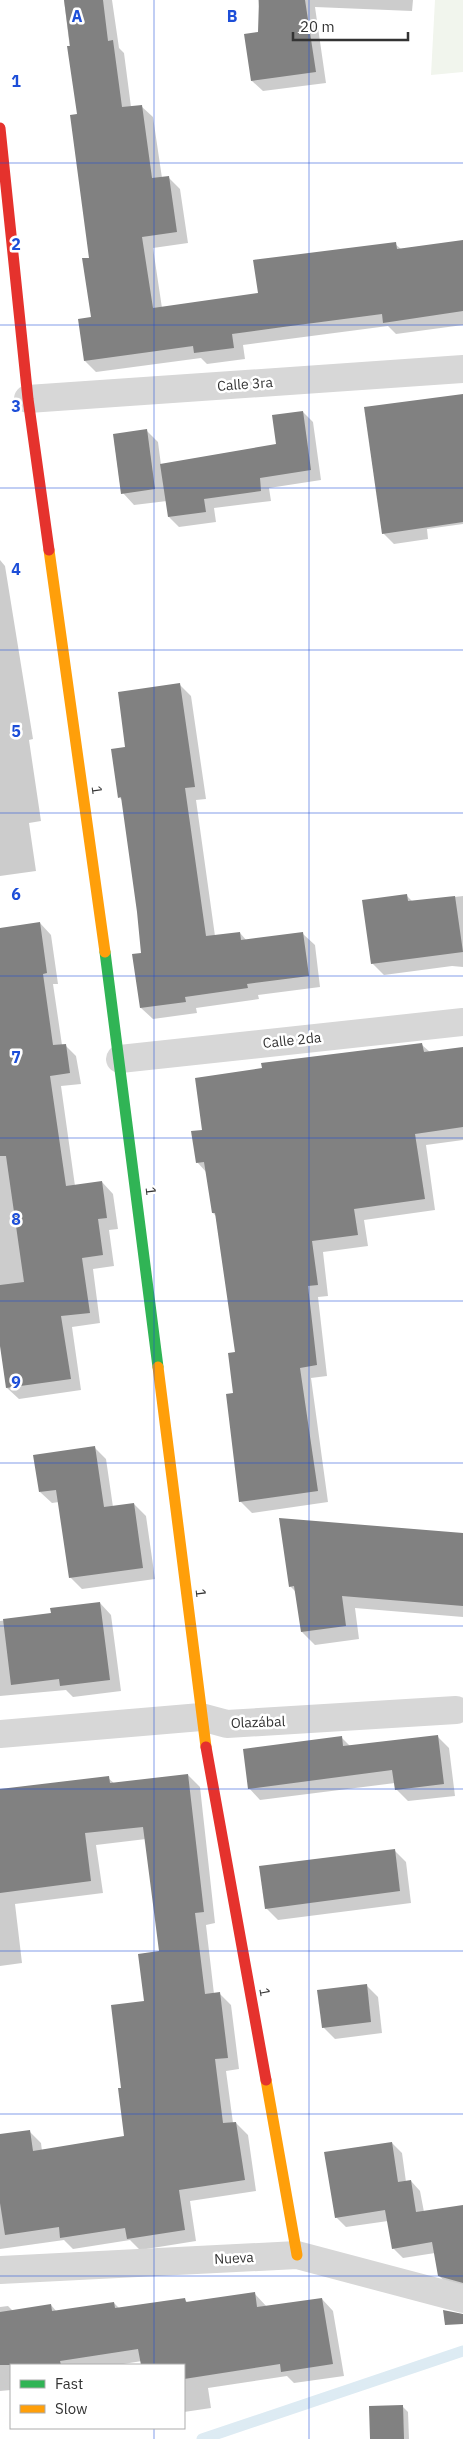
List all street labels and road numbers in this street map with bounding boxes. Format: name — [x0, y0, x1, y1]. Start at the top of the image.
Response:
street label: Calle 3ra — [217, 373, 274, 395]
street label: 1 — [88, 785, 106, 795]
street label: Calle 2da — [262, 1028, 323, 1052]
street label: 1 — [142, 1186, 160, 1196]
street label: 1 — [192, 1588, 210, 1598]
street label: Olazábal — [230, 1712, 286, 1732]
street label: 1 — [255, 1986, 275, 1998]
street label: Nueva — [214, 2248, 255, 2268]

